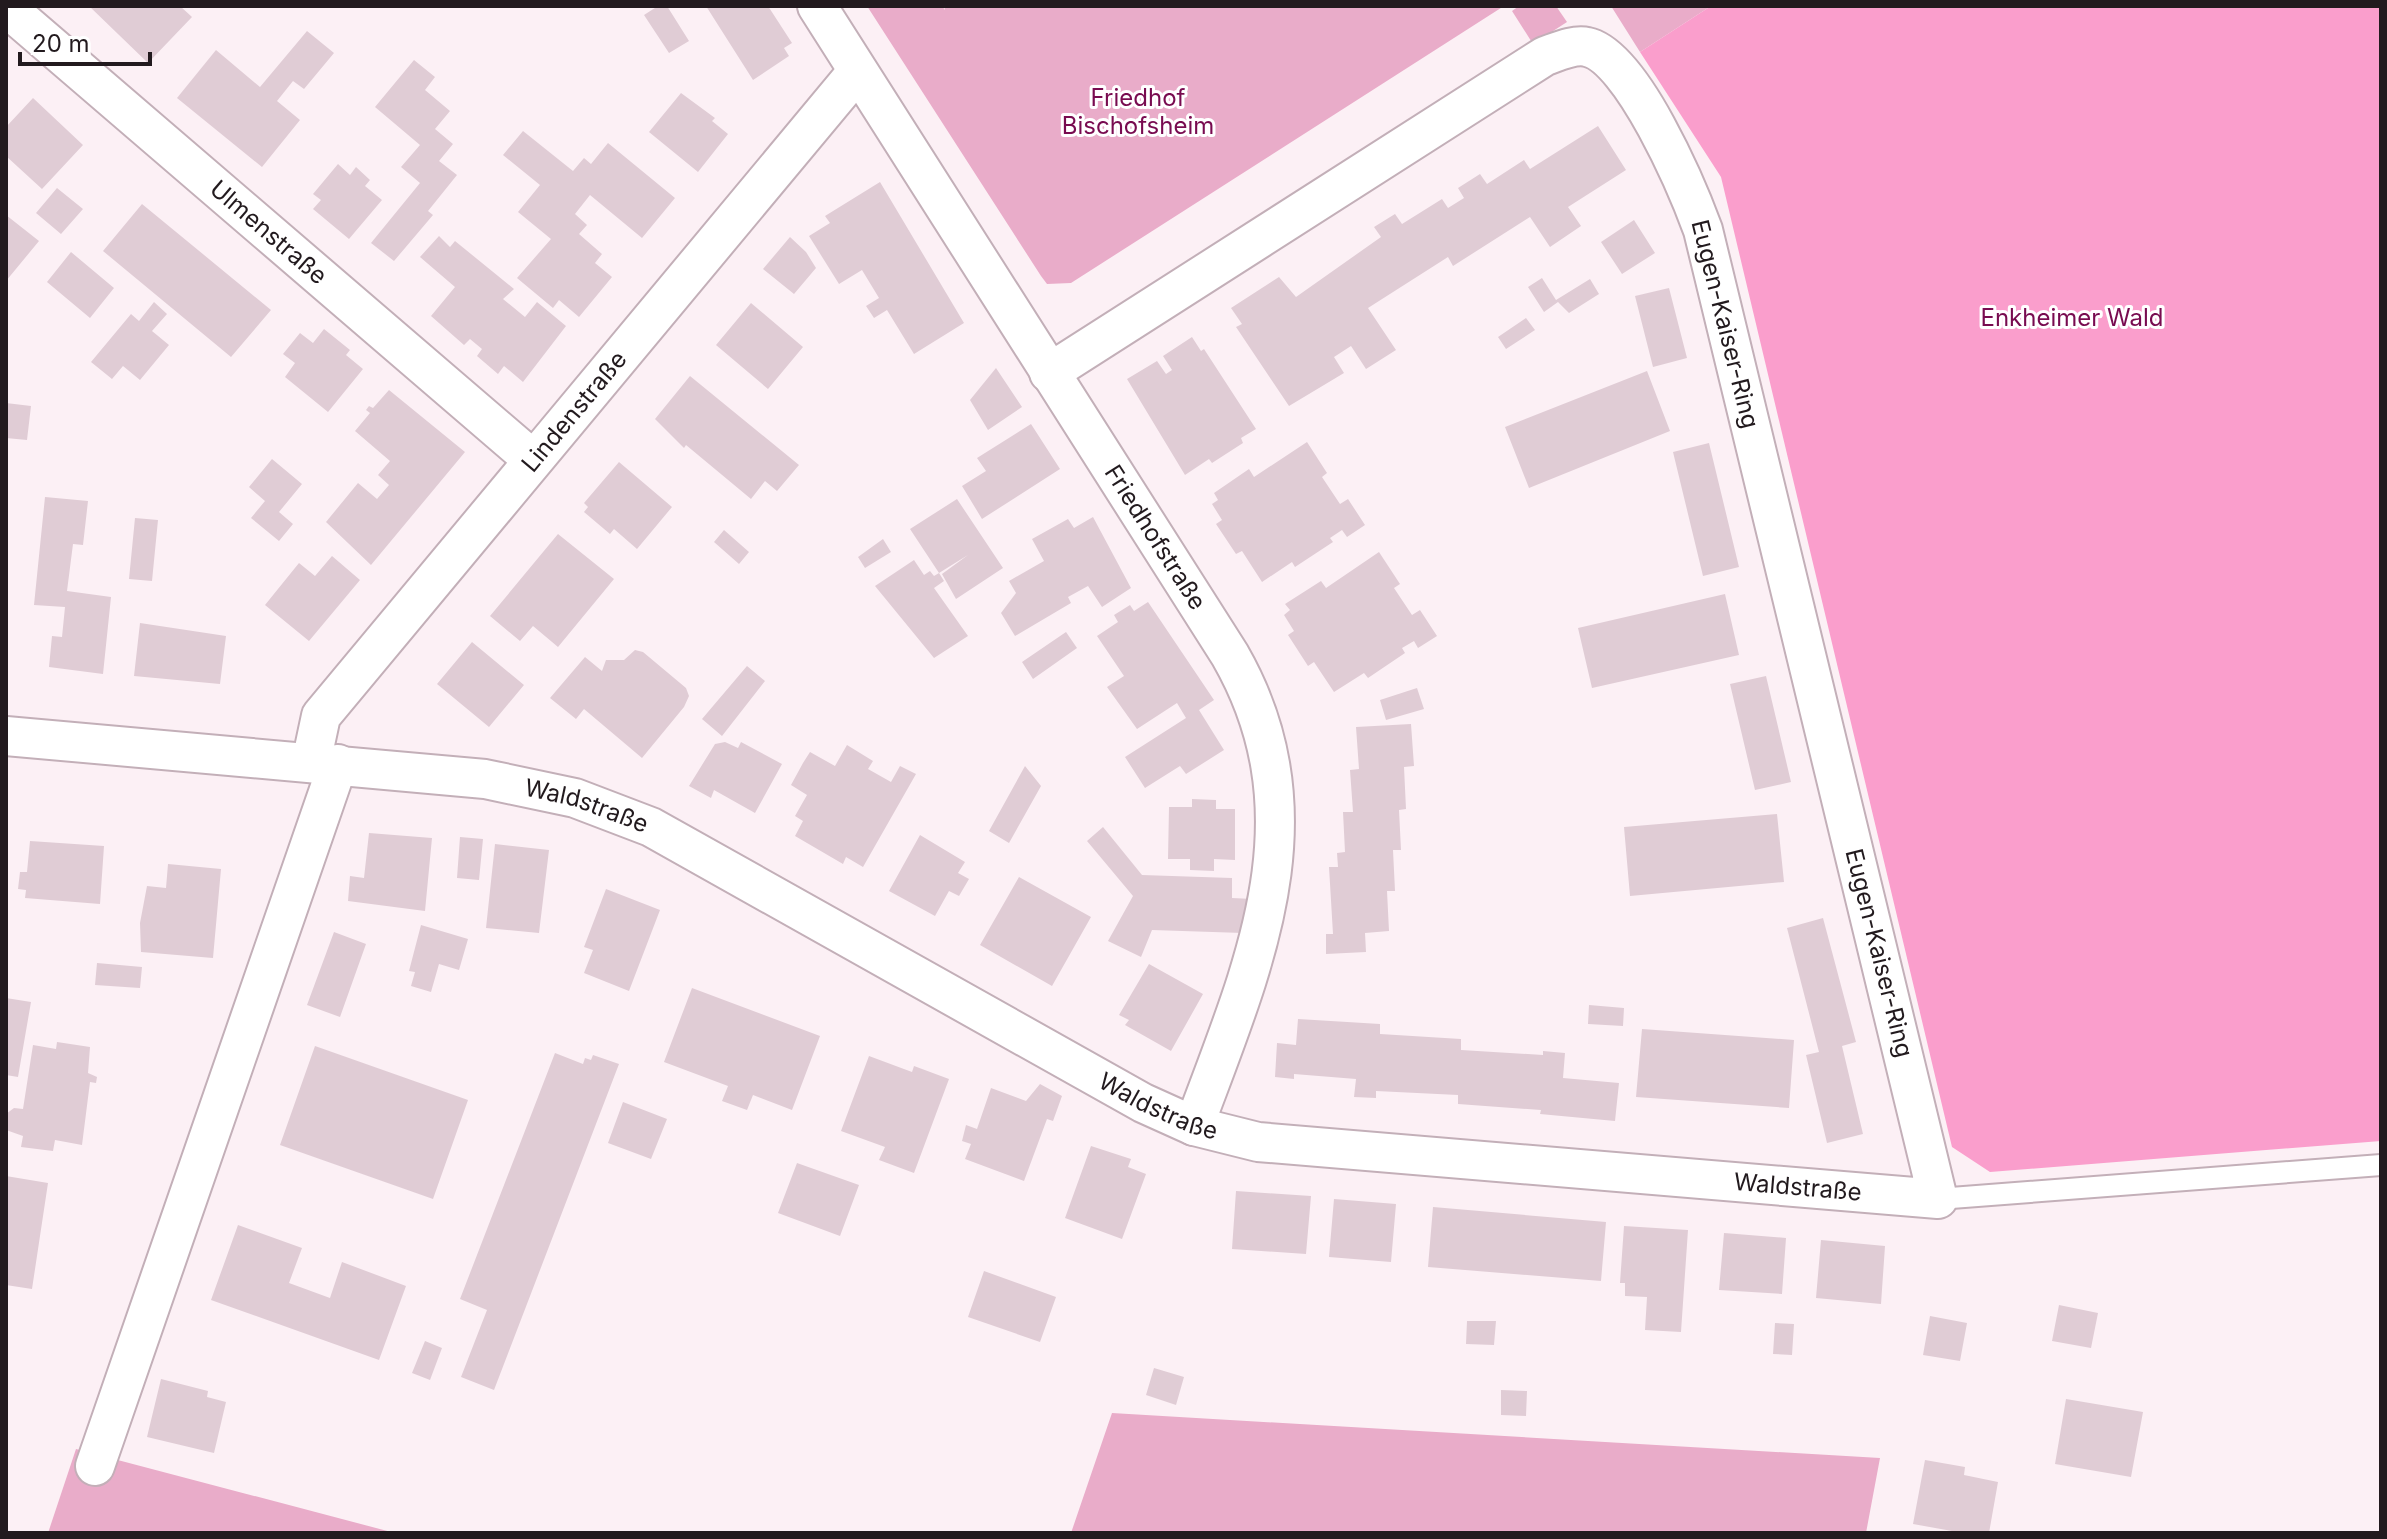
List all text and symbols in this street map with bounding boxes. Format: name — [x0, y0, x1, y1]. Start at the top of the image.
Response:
scale bar — [20, 16, 150, 66]
text: 20 m — [32, 29, 90, 58]
park label: Friedhof Bischofsheim — [1062, 83, 1214, 140]
street label: Ulmenstraße — [204, 174, 333, 290]
street label: Eugen-Kaiser-Ring — [1686, 217, 1765, 431]
park label: Enkheimer Wald — [1981, 303, 2164, 332]
street label: Lindenstraße — [515, 345, 632, 478]
street label: Friedhofstraße — [1099, 459, 1213, 615]
street label: Waldstraße — [522, 773, 653, 839]
street label: Eugen-Kaiser-Ring — [1840, 846, 1919, 1060]
street label: Waldstraße — [1094, 1066, 1221, 1145]
street label: Waldstraße — [1733, 1167, 1863, 1207]

